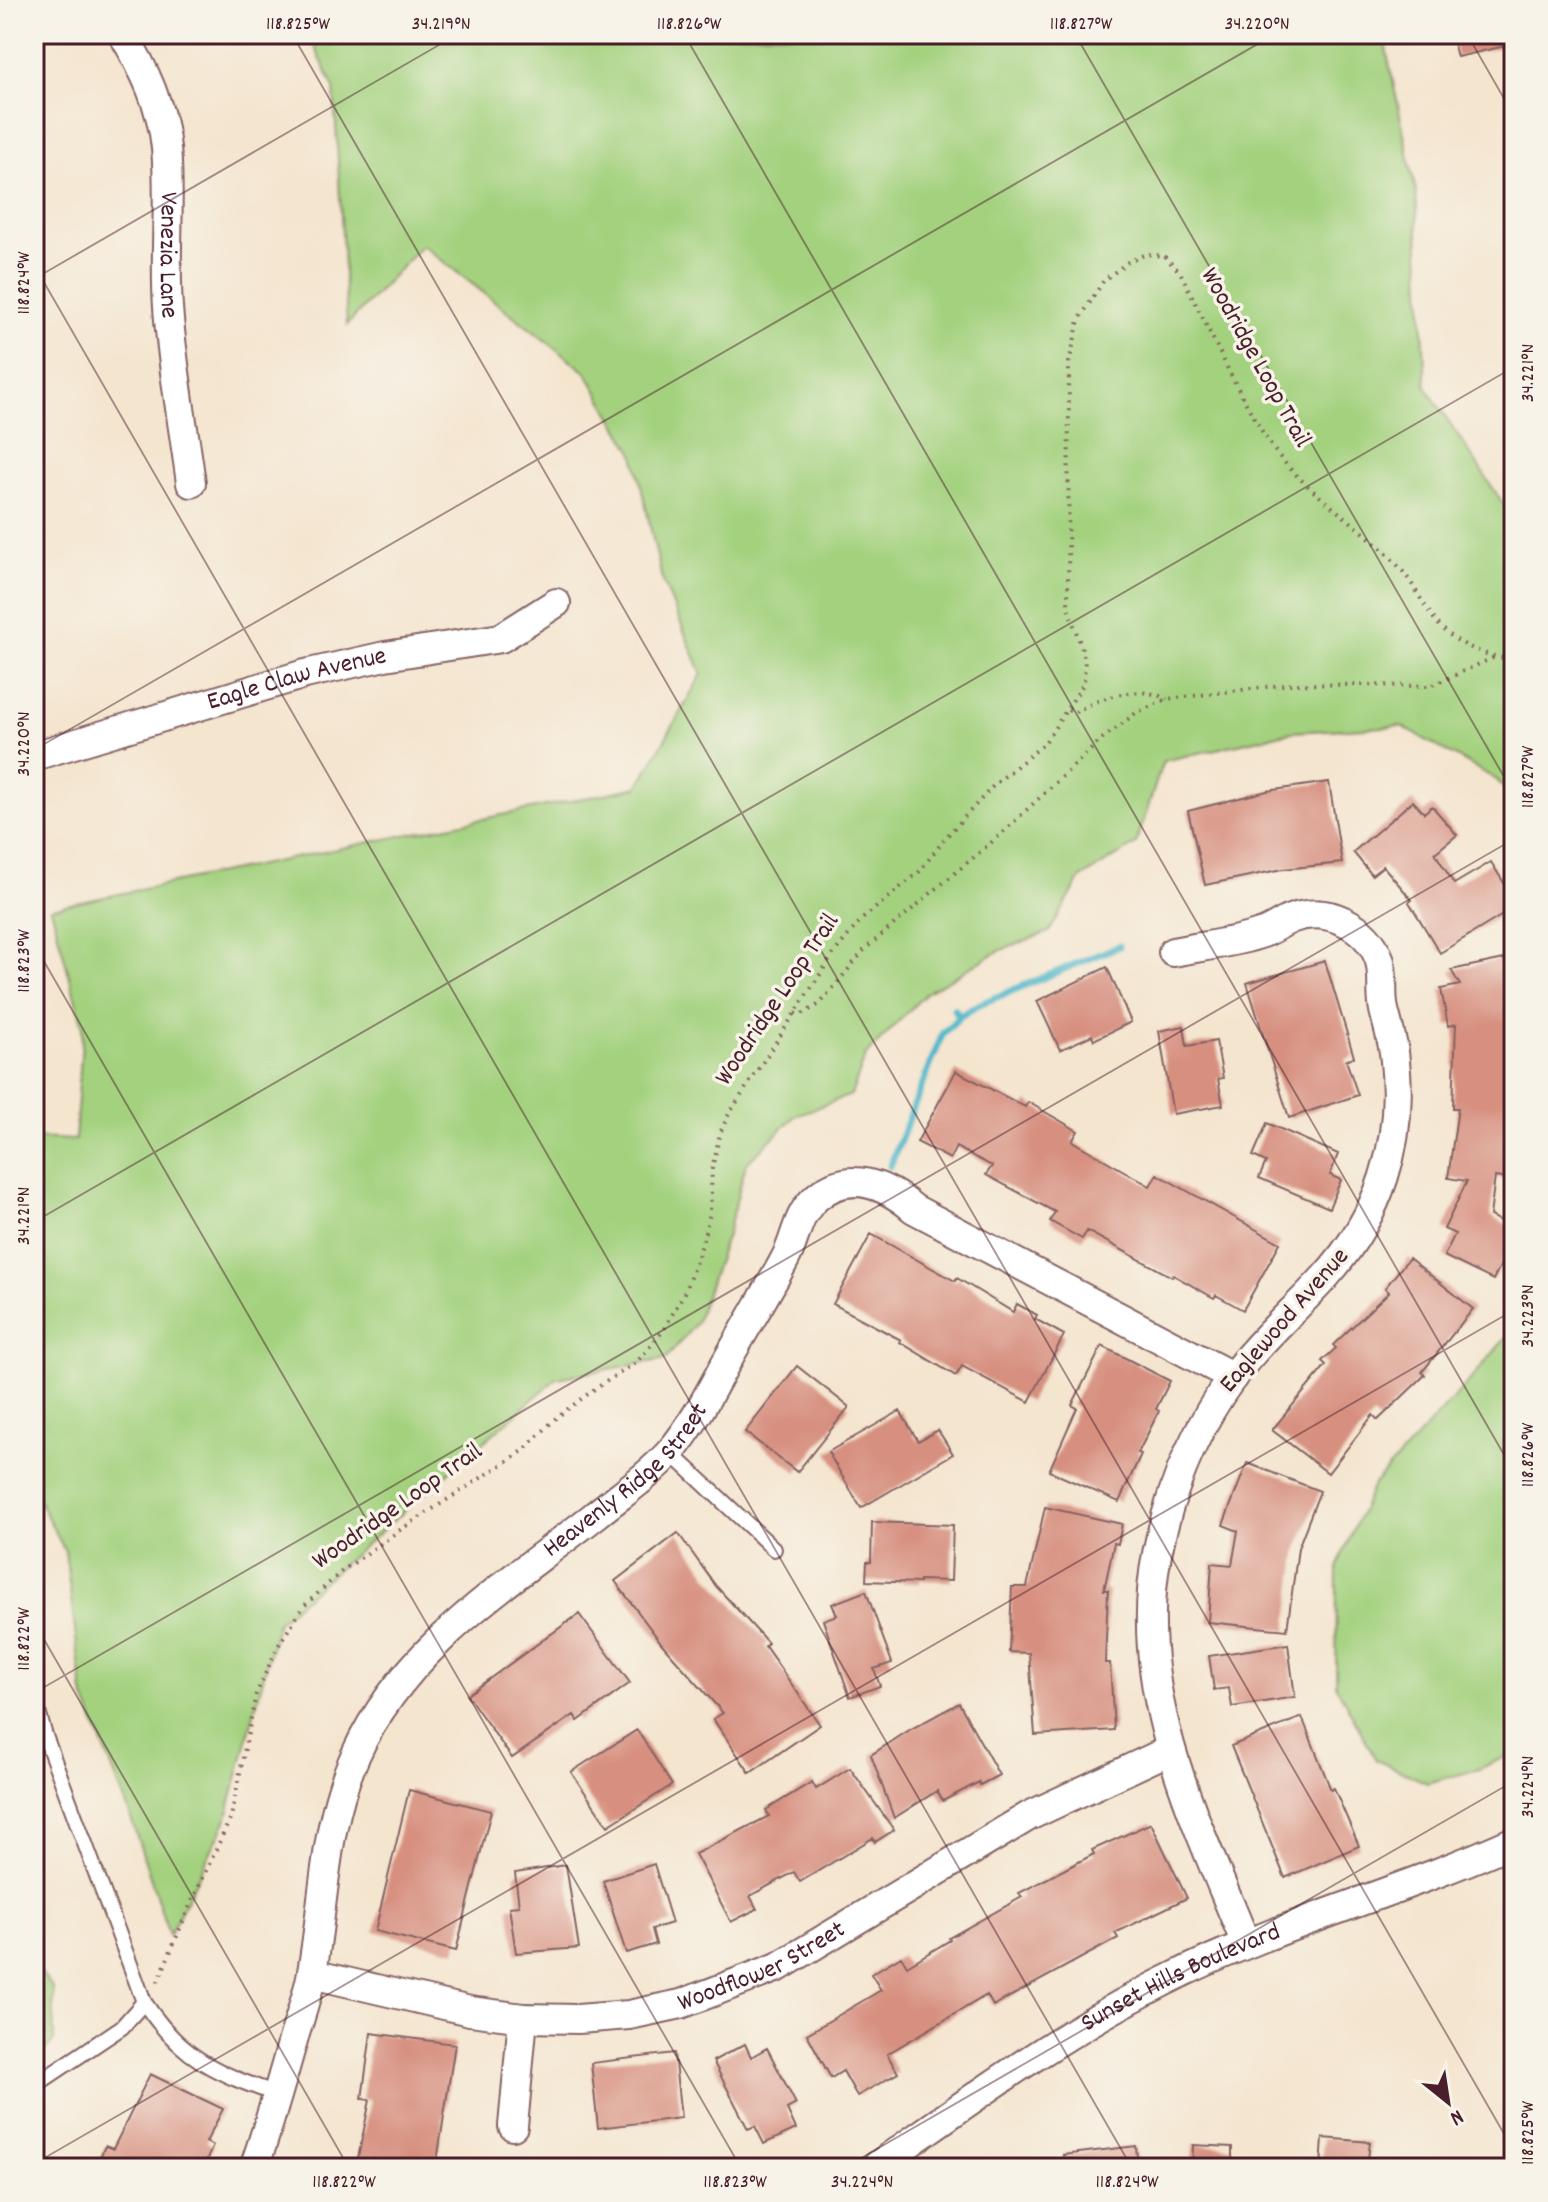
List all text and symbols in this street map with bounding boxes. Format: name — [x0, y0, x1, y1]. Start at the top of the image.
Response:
text: 118.825°W — [266, 11, 331, 39]
text: 34.219°N — [411, 11, 471, 39]
text: 118.826°W — [657, 11, 722, 39]
text: 118.827°W — [1050, 11, 1113, 39]
text: 34.220°N — [1224, 11, 1290, 39]
street label: Venezia Lane — [148, 192, 187, 320]
text: 118.824°W — [11, 251, 39, 315]
street label: Woodridge Loop Trail — [1190, 261, 1320, 455]
text: 34.221°N — [1515, 344, 1543, 402]
street label: Eagle Claw Avenue — [203, 638, 390, 721]
text: 34.220°N — [11, 711, 39, 777]
text: 118.827°W — [1515, 745, 1543, 808]
street label: Woodridge Loop Trail — [707, 907, 849, 1093]
text: 118.823°W — [11, 929, 39, 993]
text: 34.221°N — [11, 1187, 39, 1245]
street label: Eaglewood Avenue — [1211, 1240, 1359, 1402]
text: 34.223°N — [1515, 1284, 1543, 1348]
street label: Heavenly Ridge Street — [535, 1396, 718, 1567]
text: 118.826°W — [1515, 1422, 1543, 1487]
street label: Woodridge Loop Trail — [305, 1434, 491, 1580]
text: 118.822°W — [11, 1607, 39, 1671]
text: 34.224°N — [1515, 1756, 1543, 1818]
street label: Woodflower Street — [673, 1912, 853, 2022]
street label: Sunset Hills Boulevard — [1074, 1914, 1286, 2042]
north arrow — [1408, 2062, 1488, 2142]
text: N — [1444, 2100, 1469, 2132]
text: 118.825°W — [1515, 2100, 1543, 2165]
text: 118.822°W — [312, 2169, 376, 2197]
text: 118.823°W — [703, 2169, 767, 2197]
text: 34.224°N — [831, 2169, 893, 2197]
text: 118.824°W — [1095, 2169, 1159, 2197]

